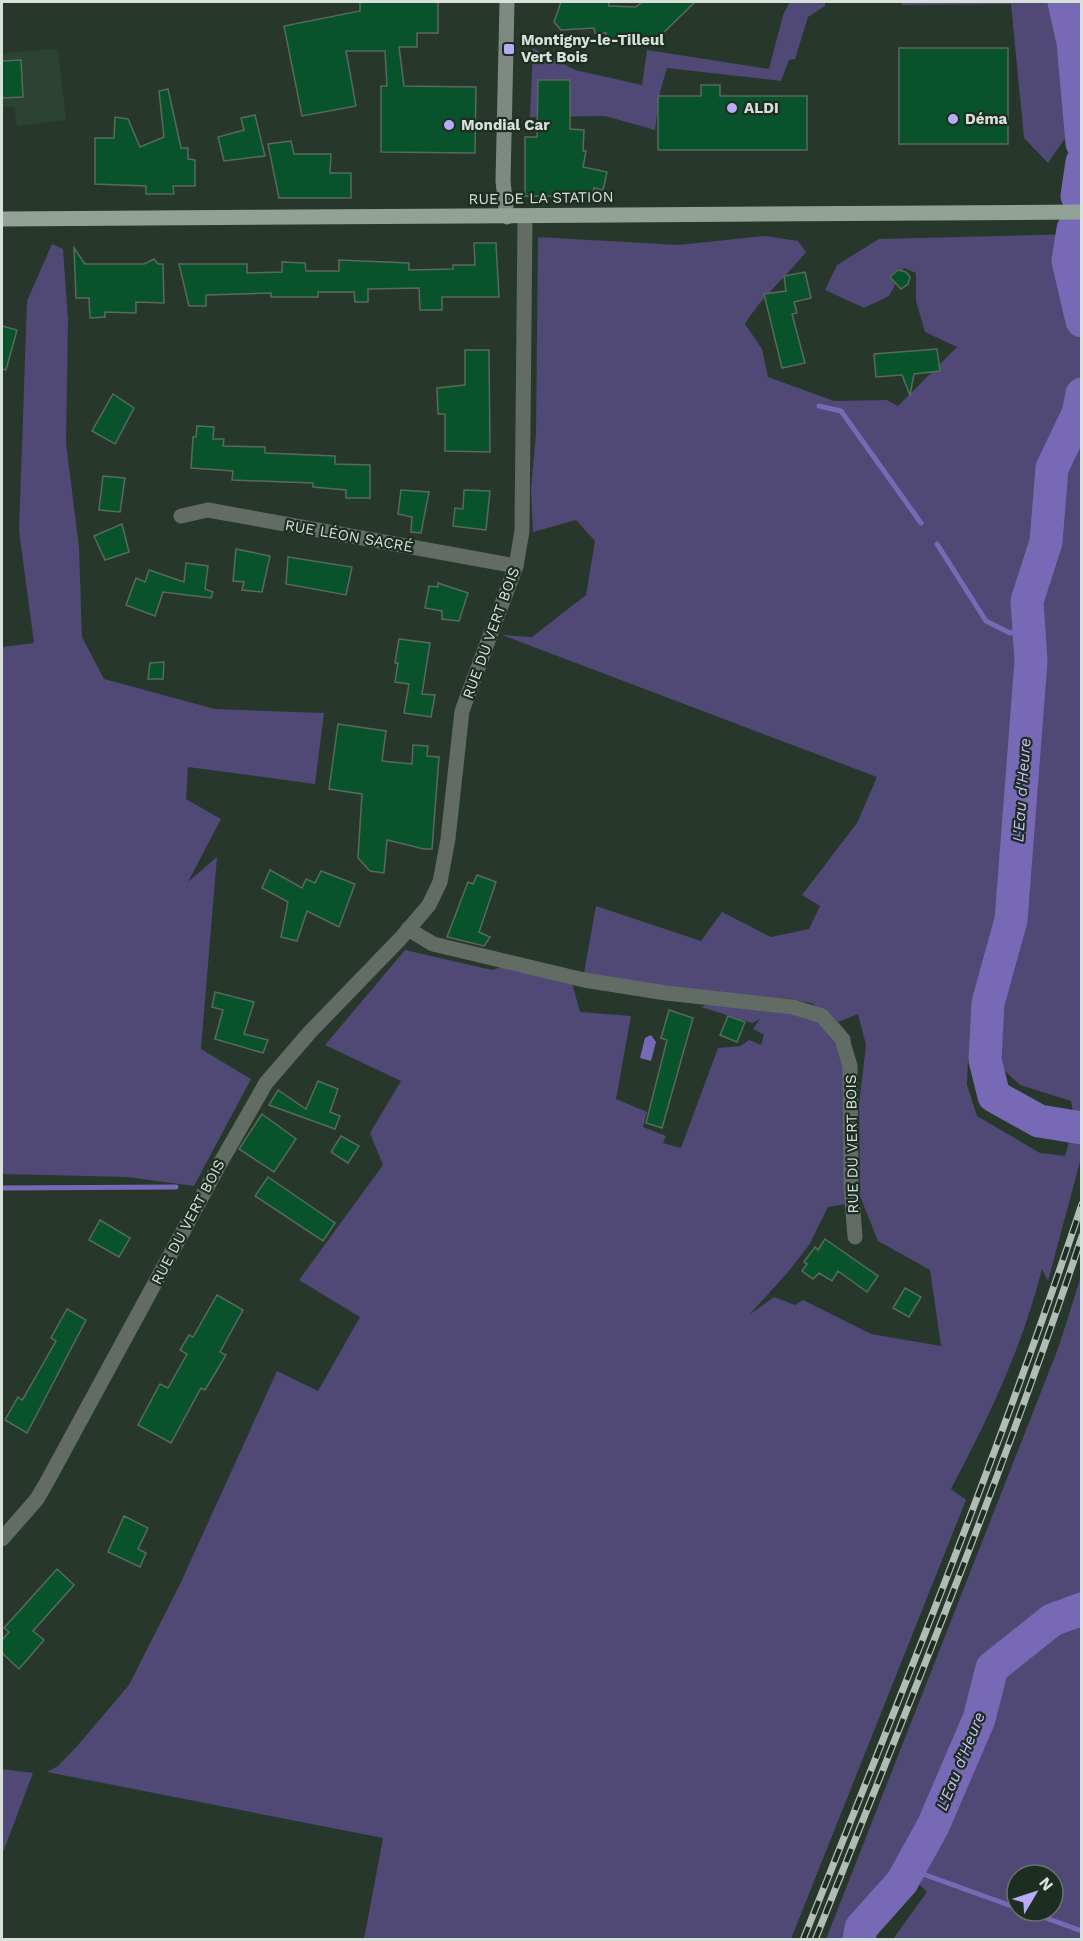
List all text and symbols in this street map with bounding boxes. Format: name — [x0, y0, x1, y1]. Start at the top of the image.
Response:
place label: Montigny-le-Tilleul Vert Bois — [521, 31, 664, 66]
marker: Montigny-le-Tilleul Vert Bois — [502, 42, 516, 56]
place label: ALDI — [744, 99, 779, 117]
marker: ALDI — [725, 101, 739, 115]
place label: Déma — [965, 110, 1008, 128]
marker: Déma — [946, 112, 960, 126]
place label: Mondial Car — [461, 116, 550, 134]
marker: Mondial Car — [442, 118, 456, 132]
street label: RUE DE LA STATION — [468, 188, 614, 208]
street label: RUE LÉON SACRÉ — [284, 516, 414, 556]
street label: RUE DU VERT BOIS — [459, 565, 523, 701]
water label: L'Eau d'Heure — [1008, 737, 1035, 843]
street label: RUE DU VERT BOIS — [842, 1074, 862, 1214]
street label: RUE DU VERT BOIS — [147, 1156, 229, 1288]
water label: L'Eau d'Heure — [932, 1709, 989, 1813]
north arrow — [1005, 1863, 1065, 1923]
text: N — [1035, 1873, 1057, 1894]

